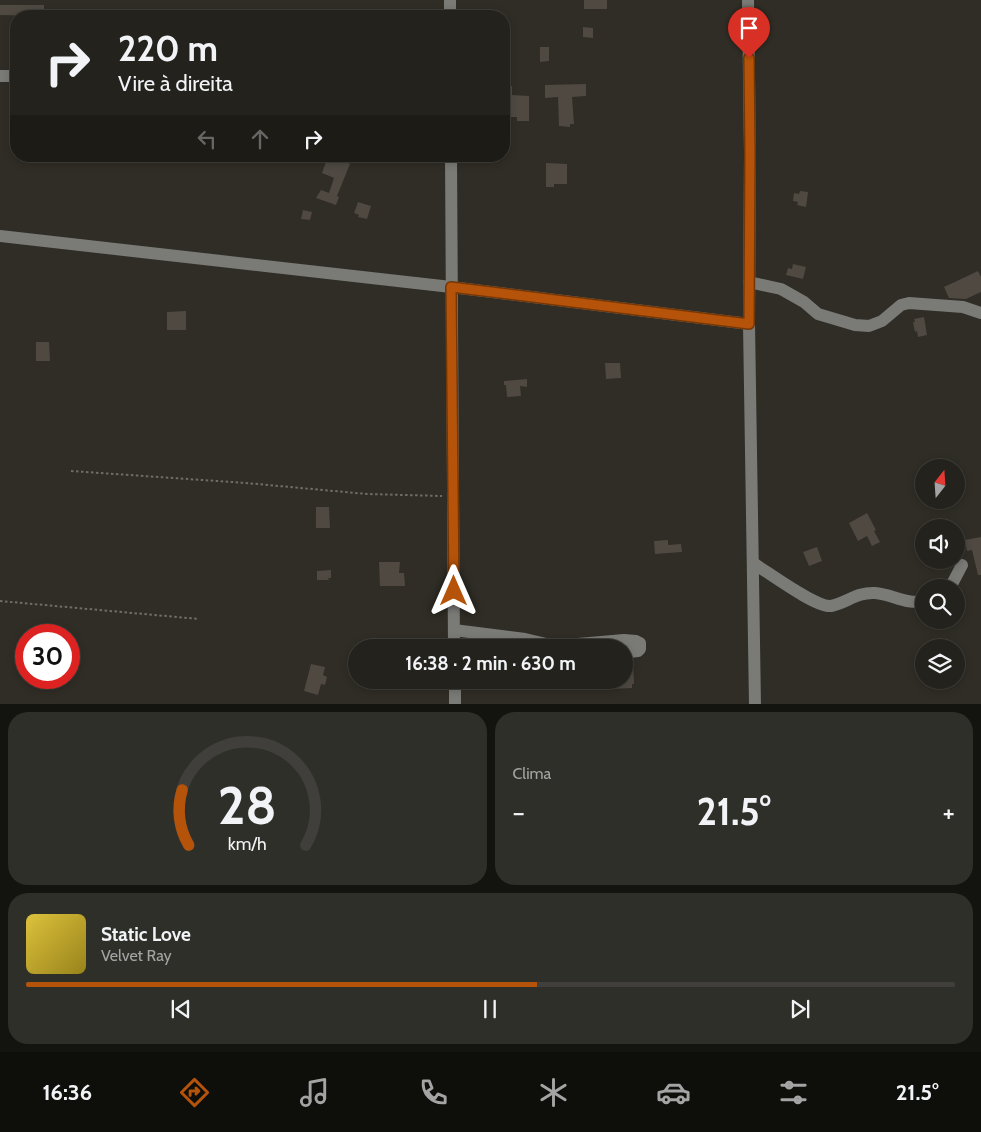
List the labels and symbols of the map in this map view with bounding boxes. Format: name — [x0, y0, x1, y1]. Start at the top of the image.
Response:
pin — [728, 7, 770, 58]
north arrow — [915, 459, 965, 509]
position arrow — [427, 564, 479, 616]
speed limit sign: 30 — [15, 624, 80, 689]

